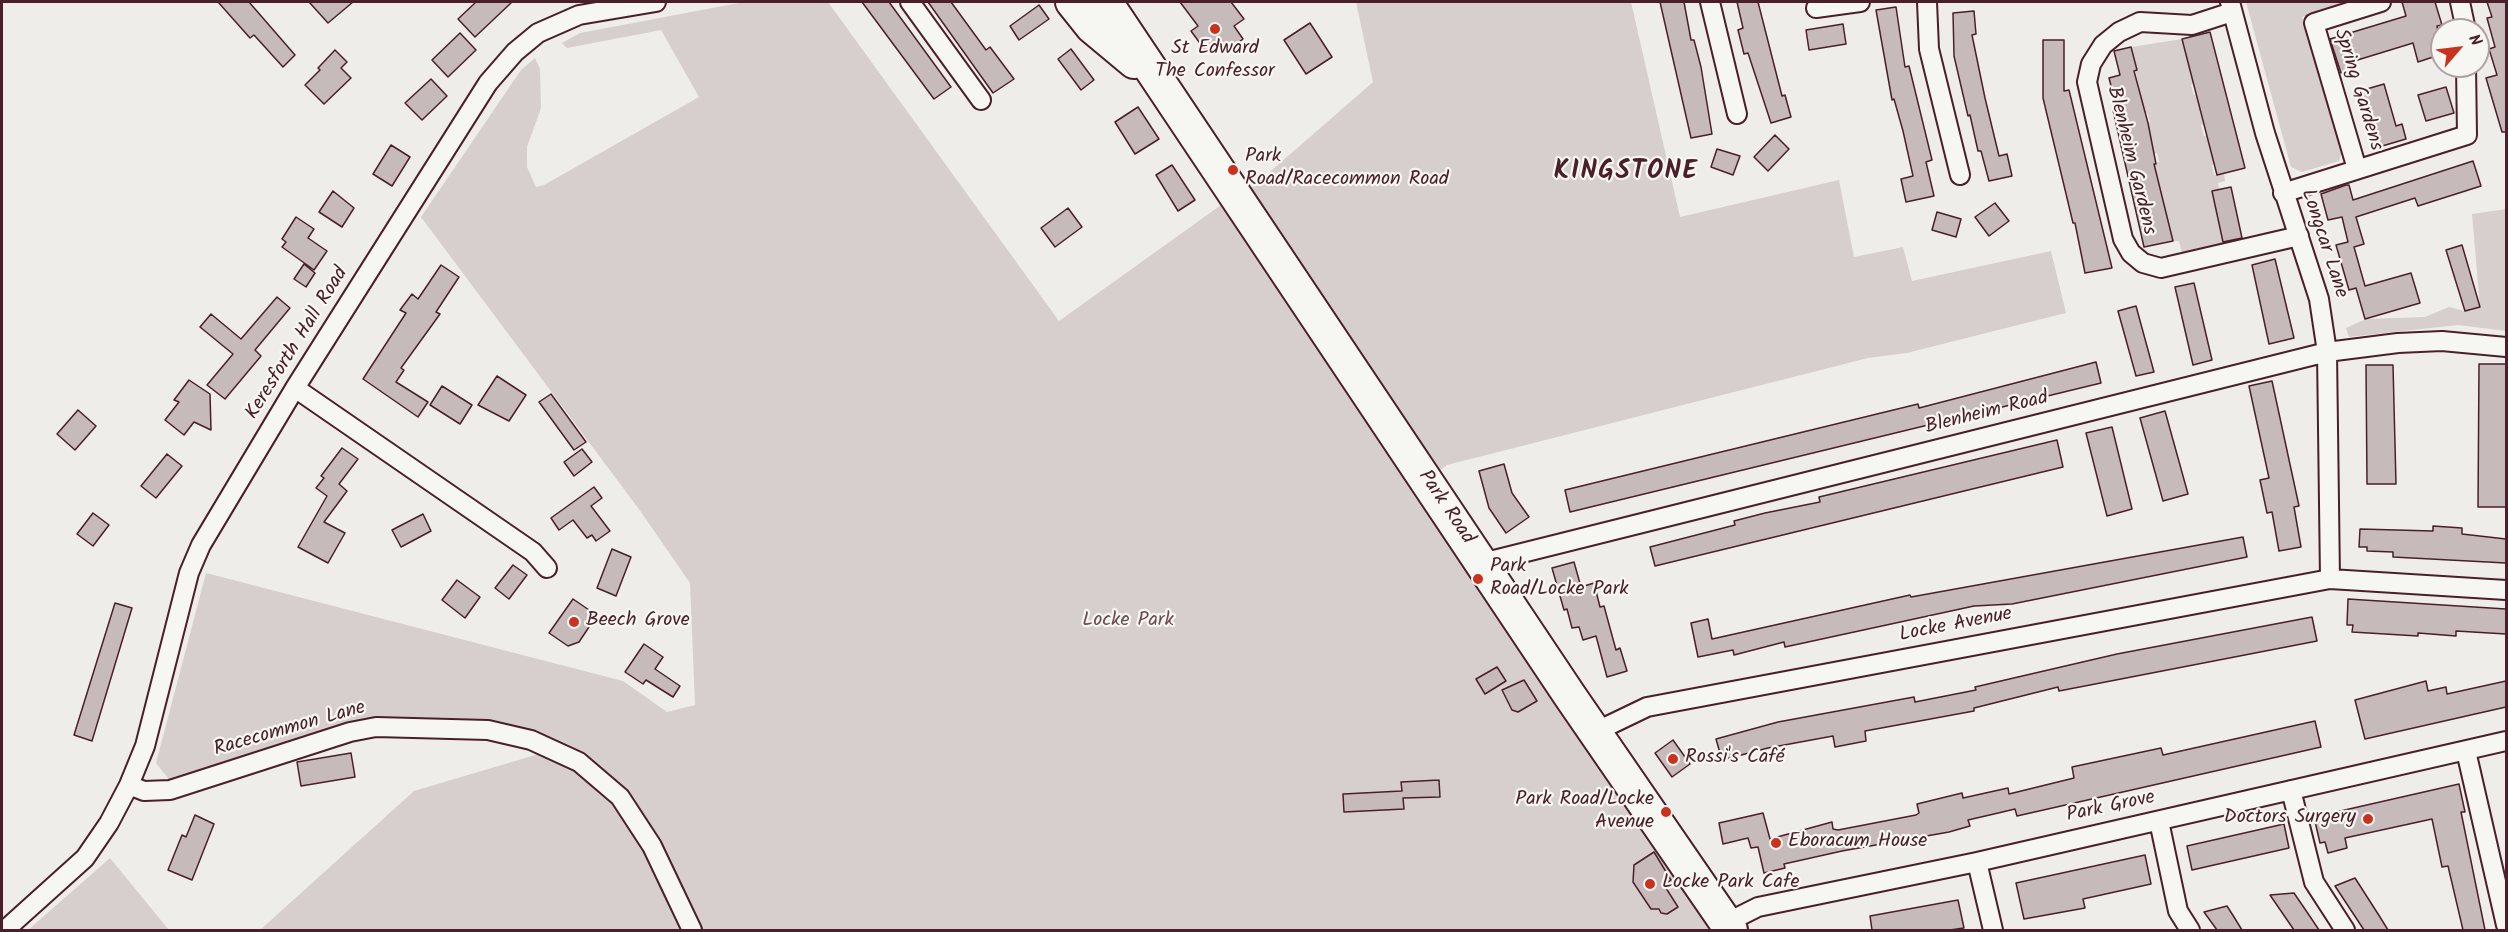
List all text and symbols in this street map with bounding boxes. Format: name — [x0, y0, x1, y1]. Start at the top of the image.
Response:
north arrow — [2430, 18, 2490, 78]
marker: St Edward The Confessor — [1208, 22, 1222, 36]
street label: Spring Gardens — [2327, 26, 2387, 154]
text: N — [2461, 30, 2488, 51]
place label: St Edward The Confessor — [1155, 38, 1275, 85]
street label: Blenheim Gardens — [2100, 84, 2160, 238]
place label: Park Road/Racecommon Road — [1245, 146, 1449, 193]
district label: KINGSTONE — [1554, 158, 1698, 190]
marker: Park Road/Racecommon Road — [1226, 163, 1240, 177]
street label: Longcar Lane — [2294, 187, 2352, 301]
street label: Keresforth Hall Road — [241, 263, 355, 425]
street label: Blenheim Road — [1923, 387, 2051, 441]
street label: Park Road — [1411, 466, 1479, 550]
place label: Park Road/Locke Park — [1490, 556, 1629, 603]
marker: Park Road/Locke Park — [1471, 572, 1485, 586]
street label: Locke Avenue — [1898, 603, 2014, 649]
place label: Beech Grove — [586, 610, 690, 634]
park label: Locke Park — [1082, 610, 1174, 634]
marker: Beech Grove — [567, 615, 581, 629]
street label: Racecommon Lane — [211, 697, 369, 763]
place label: Rossi's Café — [1685, 747, 1785, 771]
marker: Rossi's Café — [1666, 752, 1680, 766]
street label: Park Grove — [2065, 787, 2157, 829]
place label: Park Road/Locke Avenue — [1515, 789, 1654, 836]
marker: Park Road/Locke Avenue — [1659, 805, 1673, 819]
place label: Doctors Surgery — [2224, 807, 2356, 831]
marker: Doctors Surgery — [2361, 812, 2375, 826]
place label: Eboracum House — [1788, 831, 1927, 855]
marker: Eboracum House — [1769, 836, 1783, 850]
place label: Locke Park Cafe — [1662, 872, 1799, 896]
marker: Locke Park Cafe — [1643, 877, 1657, 891]

